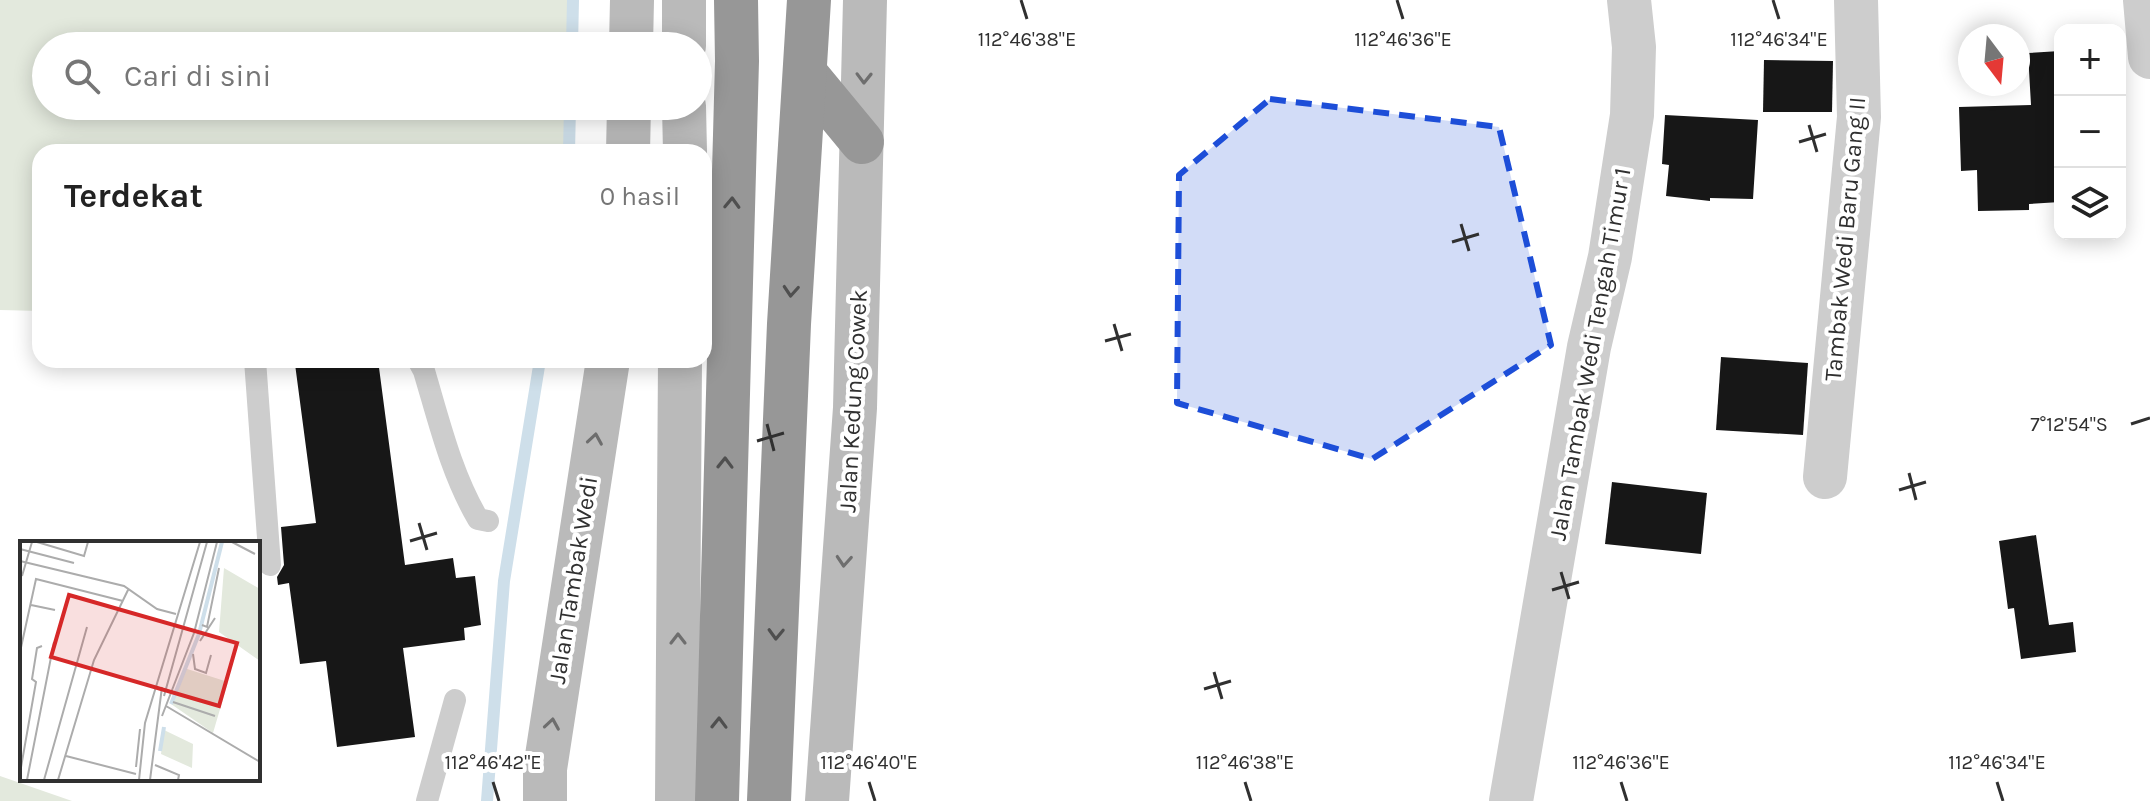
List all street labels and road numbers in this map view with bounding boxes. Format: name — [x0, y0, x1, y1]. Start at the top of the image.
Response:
street label: Tambak Wedi Baru Gang II — [1819, 96, 1871, 382]
street label: Jalan Tambak Wedi Tengah Timur 1 — [1543, 166, 1637, 542]
street label: Jalan Kedung Cowek — [833, 289, 873, 513]
street label: Jalan Tambak Wedi — [543, 474, 603, 686]

